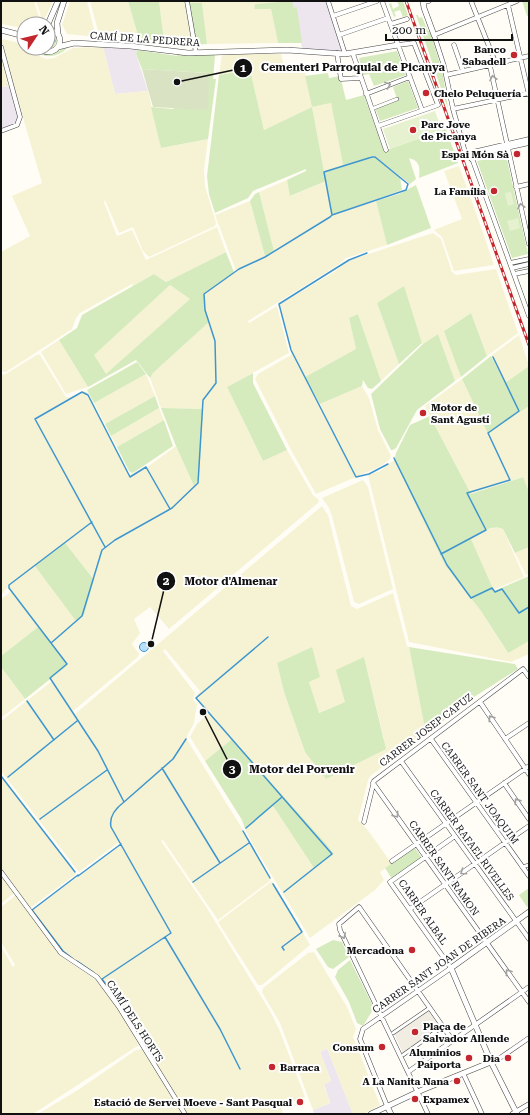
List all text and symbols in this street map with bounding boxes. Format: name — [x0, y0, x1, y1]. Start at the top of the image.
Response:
north arrow — [16, 16, 56, 56]
scale bar — [386, 16, 512, 42]
text: N — [36, 23, 52, 38]
text: 200 m — [392, 23, 426, 37]
street label: CAMÍ DE LA PEDRERA — [90, 30, 200, 48]
place label: Banco Sabadell — [462, 44, 507, 67]
marker: Banco Sabadell — [509, 50, 519, 60]
callout: Cementeri Parroquial de Picanya — [233, 56, 453, 79]
text: 1 — [240, 61, 247, 75]
text: Cementeri Parroquial de Picanya — [261, 61, 445, 74]
one-way arrow — [489, 75, 497, 81]
one-way arrow — [384, 82, 391, 90]
marker: Chelo Peluquería — [421, 88, 431, 98]
place label: Chelo Peluquería — [434, 88, 521, 99]
place label: Parc Jove de Picanya — [421, 119, 477, 142]
marker: Parc Jove de Picanya — [408, 125, 418, 135]
place label: Espai Món Sà — [441, 149, 509, 160]
marker: Espai Món Sà — [512, 149, 522, 159]
place label: La Família — [434, 186, 486, 197]
marker: La Família — [489, 186, 499, 196]
one-way arrow — [517, 202, 525, 209]
place label: Motor de Sant Agustí — [431, 402, 490, 425]
marker: Motor de Sant Agustí — [418, 408, 428, 418]
callout: Motor d'Almenar — [156, 569, 285, 592]
text: 2 — [163, 574, 170, 588]
text: Motor d'Almenar — [184, 575, 278, 588]
street label: CARRER JOSEP CAPUZ — [377, 691, 475, 769]
one-way arrow — [489, 716, 496, 723]
street label: CARRER SANT JOAQUIM — [439, 740, 521, 847]
callout: Motor del Porvenir — [222, 757, 363, 780]
text: 3 — [229, 762, 236, 776]
text: Motor del Porvenir — [249, 763, 355, 776]
street label: CARRER RAFAEL RIVELLES — [428, 787, 516, 903]
one-way arrow — [514, 798, 522, 805]
one-way arrow — [391, 811, 399, 818]
street label: CARRER SANT RAMON — [407, 818, 481, 918]
one-way arrow — [460, 867, 467, 874]
street label: CARRER ALBAL — [396, 877, 450, 947]
street label: CARRER SANT JOAN DE RIBERA — [370, 915, 508, 1015]
one-way arrow — [338, 932, 346, 939]
place label: Mercadona — [347, 945, 404, 956]
marker: Mercadona — [407, 945, 417, 955]
one-way arrow — [505, 969, 513, 976]
street label: CAMÍ DELS HORTS — [105, 978, 165, 1064]
place label: Plaça de Salvador Allende — [423, 1021, 509, 1044]
marker: Plaça de Salvador Allende — [410, 1027, 420, 1037]
place label: Consum — [332, 1042, 374, 1053]
marker: Consum — [377, 1042, 387, 1052]
place label: Aluminios Paiporta — [409, 1047, 461, 1070]
marker: Aluminios Paiporta — [464, 1053, 474, 1063]
place label: Dia — [483, 1053, 500, 1064]
marker: Dia — [503, 1053, 513, 1063]
marker: Barraca — [267, 1062, 277, 1072]
place label: Barraca — [280, 1062, 320, 1073]
place label: A La Nanita Nana — [362, 1076, 449, 1087]
marker: A La Nanita Nana — [452, 1076, 462, 1086]
marker: Expamex — [410, 1094, 420, 1104]
place label: Expamex — [423, 1094, 469, 1105]
place label: Estació de Servei Moeve - Sant Pasqual — [94, 1097, 293, 1108]
marker: Estació de Servei Moeve - Sant Pasqual — [295, 1097, 305, 1107]

